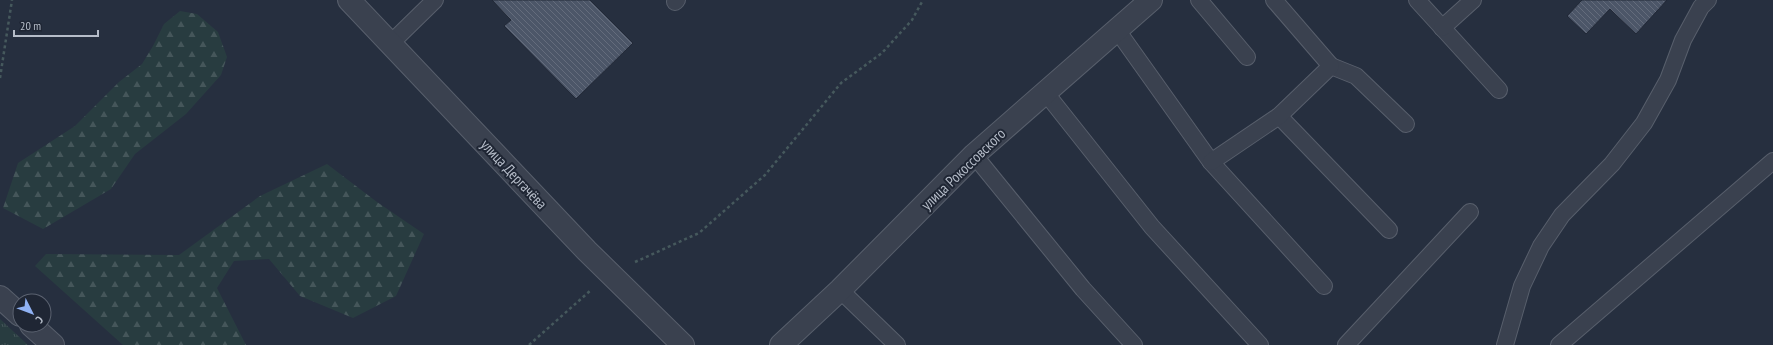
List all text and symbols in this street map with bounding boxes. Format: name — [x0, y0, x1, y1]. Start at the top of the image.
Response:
scale bar — [14, 12, 98, 38]
text: 20 m — [20, 18, 41, 33]
street label: улица Рокоссовского — [917, 124, 1009, 214]
street label: улица Дергачёва — [477, 135, 551, 213]
north arrow — [12, 293, 52, 333]
text: С — [33, 313, 46, 326]

